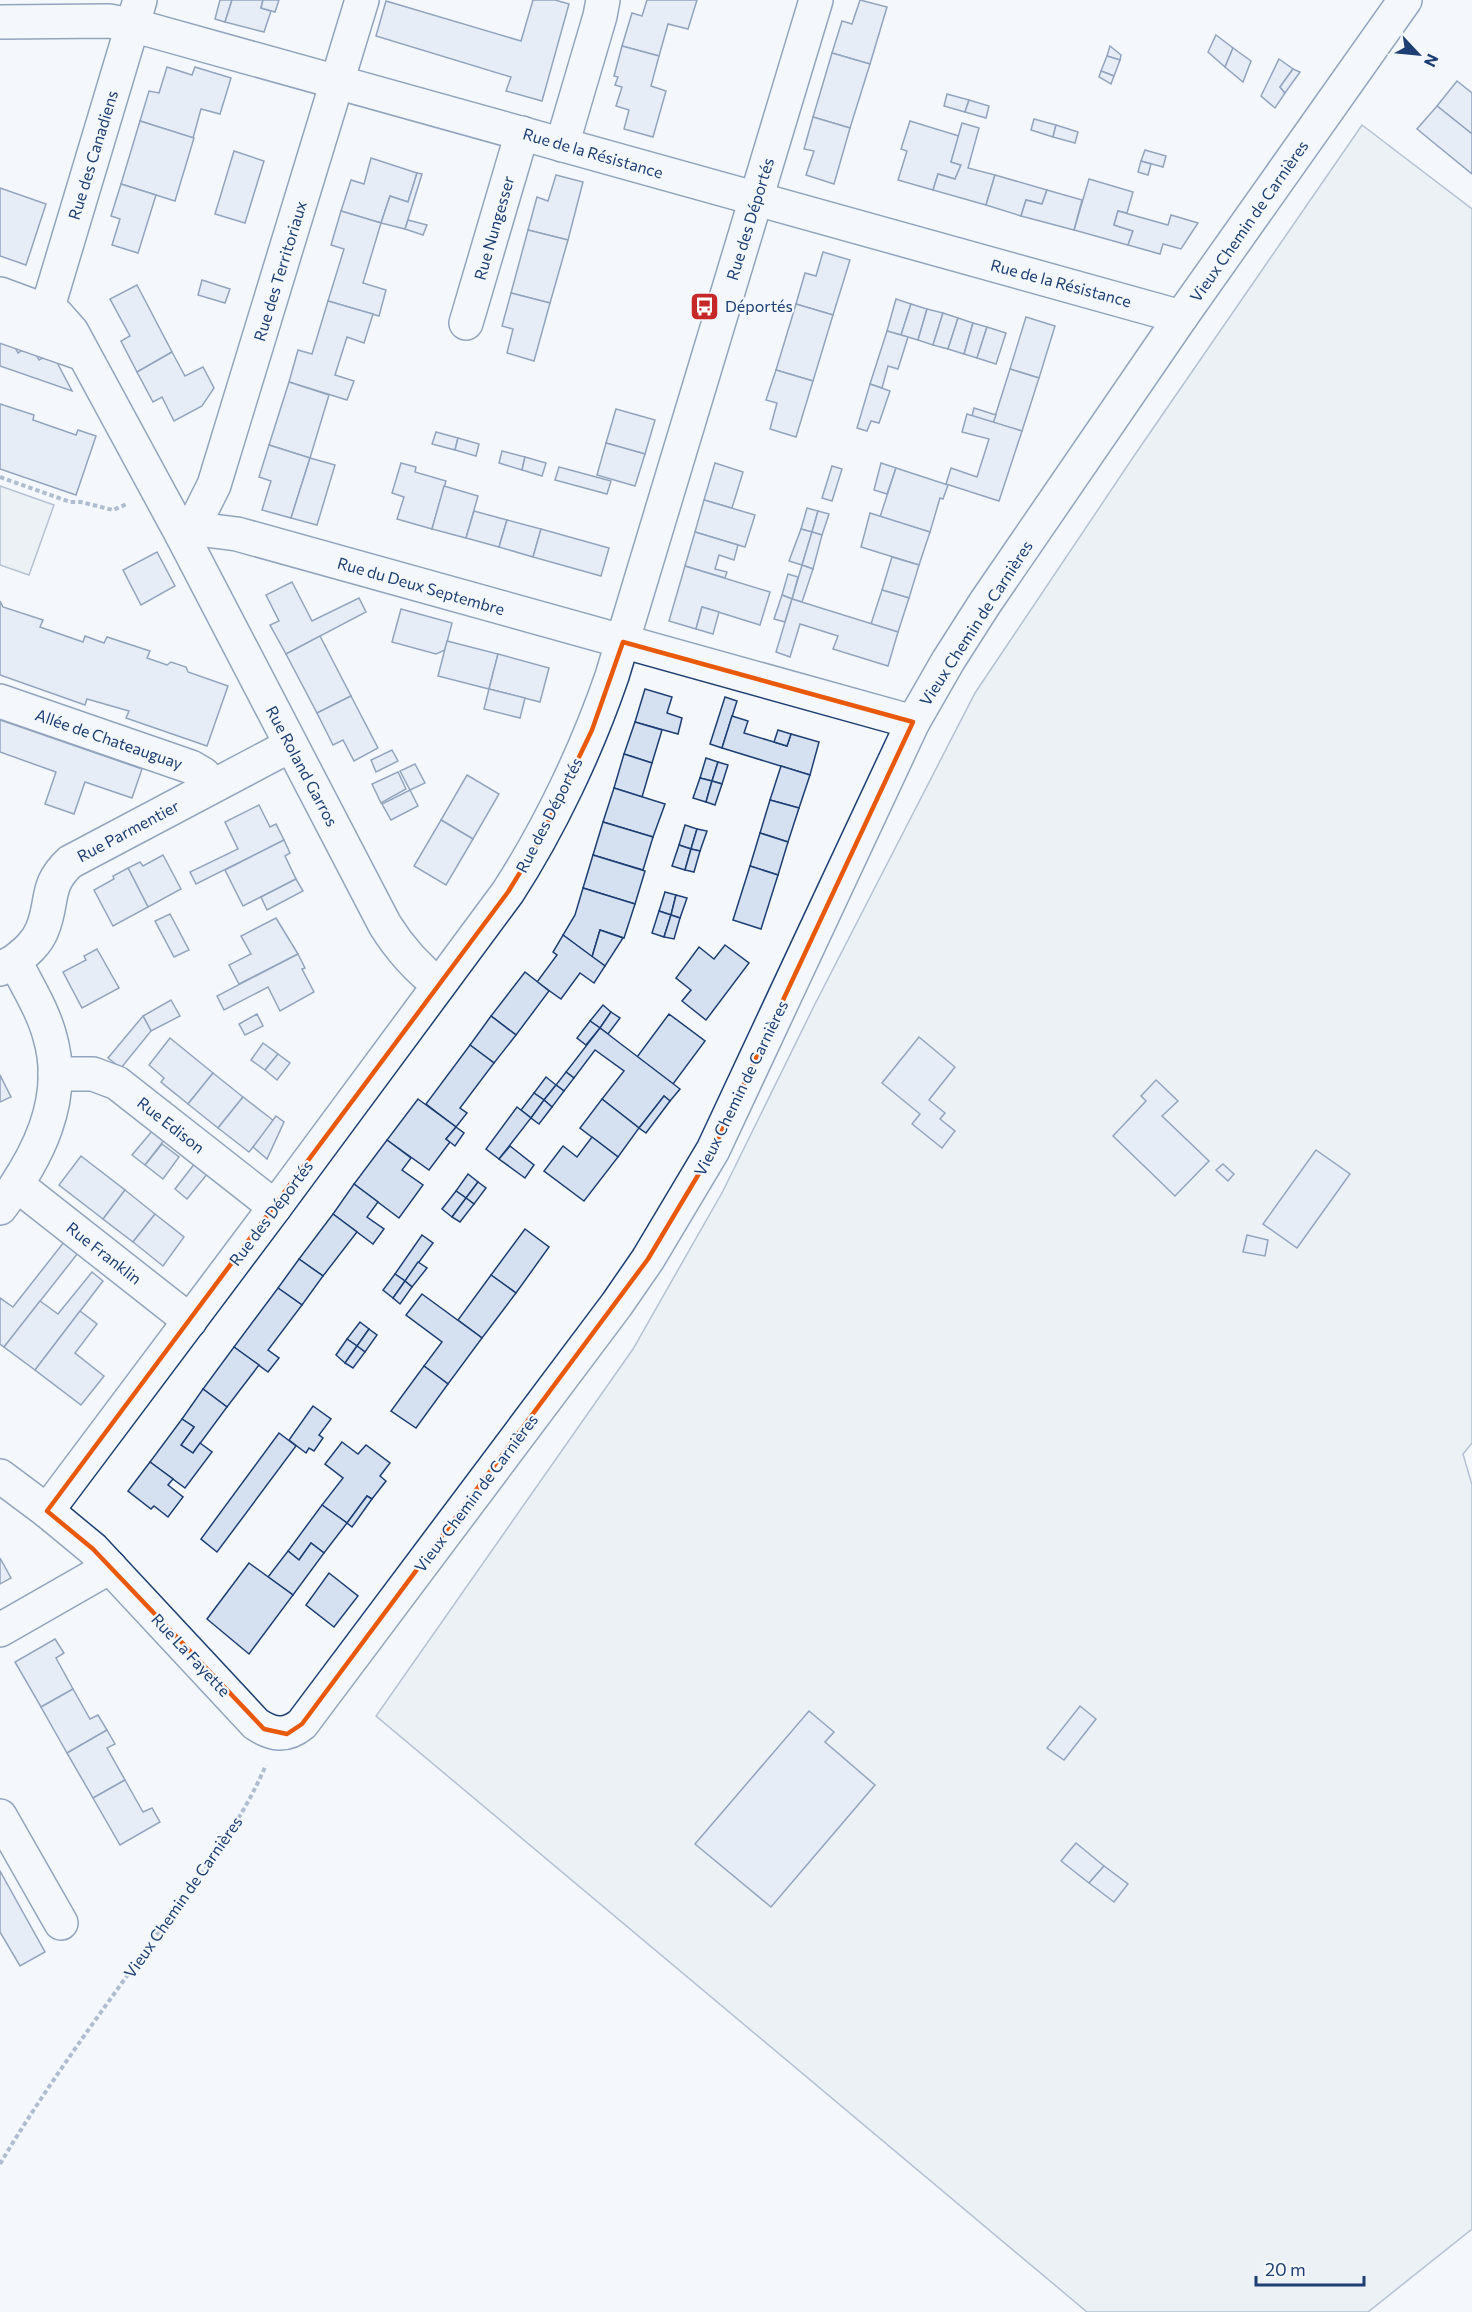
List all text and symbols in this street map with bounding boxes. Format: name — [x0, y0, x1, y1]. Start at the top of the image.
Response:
north arrow — [1388, 24, 1448, 84]
text: N — [1421, 51, 1443, 70]
street label: Rue des Canadiens — [64, 88, 121, 222]
street label: Rue de la Résistance — [521, 123, 665, 182]
street label: Vieux Chemin de Carnières — [1185, 136, 1312, 305]
street label: Rue des Déportés — [722, 155, 777, 282]
street label: Rue Nungesser — [470, 173, 518, 282]
street label: Rue des Territoriaux — [249, 198, 310, 343]
street label: Rue de la Résistance — [989, 255, 1134, 310]
bus stop icon: Déportés — [688, 290, 720, 322]
place label: Déportés — [725, 296, 793, 315]
street label: Vieux Chemin de Carnières — [915, 537, 1036, 709]
street label: Rue du Deux Septembre — [335, 553, 507, 619]
street label: Rue Roland Garros — [263, 702, 342, 829]
street label: Allée de Chateauguay — [33, 704, 185, 773]
street label: Rue des Déportés — [511, 754, 586, 876]
street label: Rue Parmentier — [73, 795, 183, 865]
street label: Vieux Chemin de Carnières — [690, 997, 791, 1179]
street label: Rue Edison — [134, 1093, 209, 1157]
street label: Rue des Déportés — [225, 1156, 316, 1269]
street label: Rue Franklin — [63, 1217, 146, 1288]
street label: Vieux Chemin de Carnières — [410, 1410, 541, 1575]
street label: Rue La Fayette — [148, 1609, 235, 1700]
street label: Vieux Chemin de Carnières — [119, 1812, 246, 1981]
scale bar — [1256, 2249, 1364, 2287]
text: 20 m — [1265, 2258, 1306, 2280]

